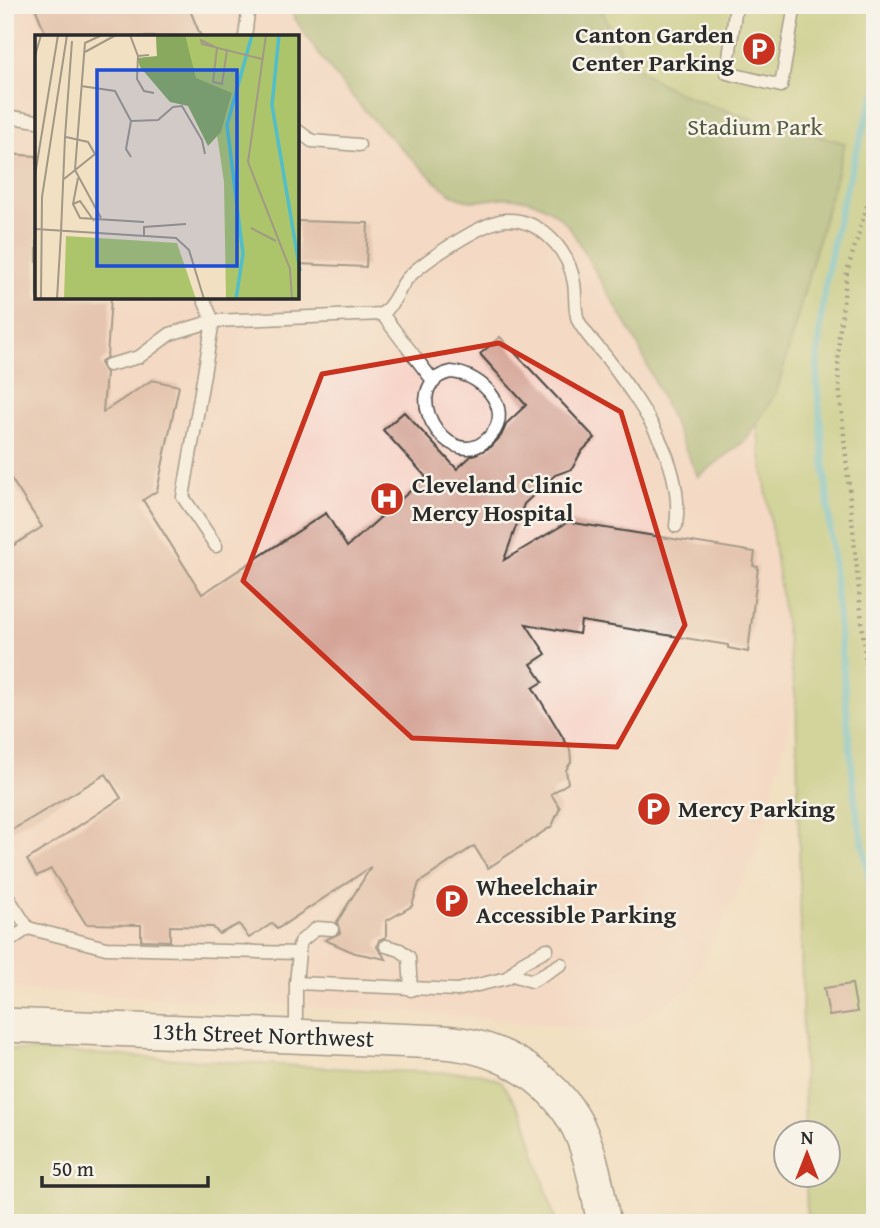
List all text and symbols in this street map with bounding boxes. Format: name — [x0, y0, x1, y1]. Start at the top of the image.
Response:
place label: Canton Garden Center Parking — [572, 17, 734, 80]
parking icon: Canton Garden Center Parking — [740, 30, 778, 68]
inset map — [35, 35, 299, 299]
park label: Stadium Park — [687, 109, 823, 144]
place label: Cleveland Clinic Mercy Hospital — [412, 467, 582, 530]
hospital icon: Cleveland Clinic Mercy Hospital — [368, 480, 406, 518]
parking icon: Mercy Parking — [635, 790, 673, 828]
place label: Mercy Parking — [678, 791, 835, 826]
place label: Wheelchair Accessible Parking — [476, 869, 677, 932]
parking icon: Wheelchair Accessible Parking — [433, 882, 471, 920]
street label: 13th Street Northwest — [151, 1013, 375, 1056]
north arrow — [772, 1120, 842, 1190]
text: N — [801, 1123, 814, 1151]
scale bar — [42, 1144, 208, 1188]
text: 50 m — [52, 1153, 94, 1184]

